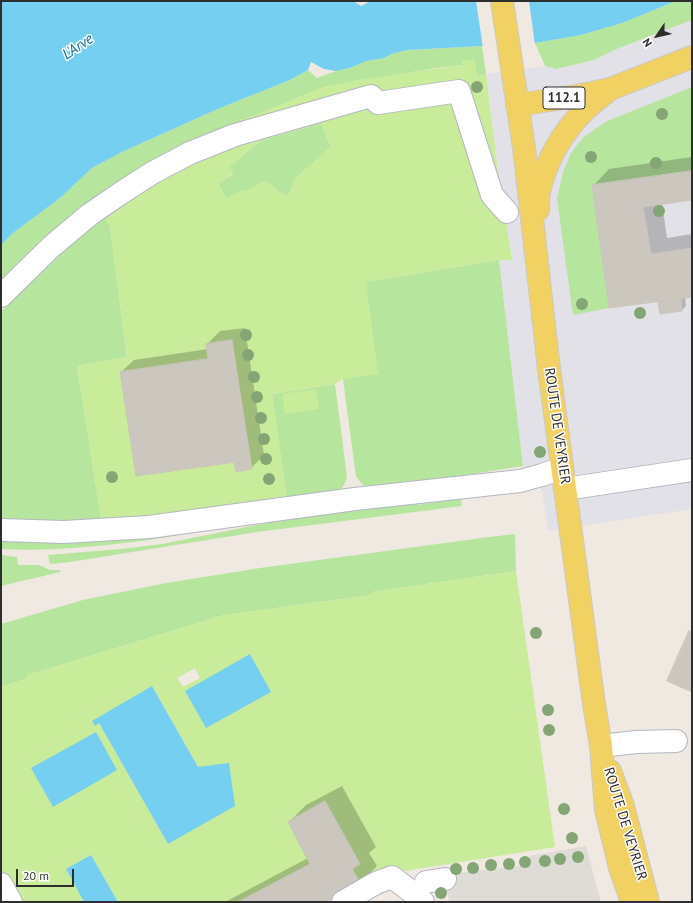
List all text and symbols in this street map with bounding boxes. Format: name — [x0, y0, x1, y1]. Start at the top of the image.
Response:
north arrow — [637, 16, 677, 56]
water label: L'Arve — [59, 30, 97, 64]
text: N — [639, 36, 655, 50]
road number: 112.1 — [543, 87, 585, 109]
street label: ROUTE DE VEYRIER — [541, 367, 573, 485]
street label: ROUTE DE VEYRIER — [600, 765, 650, 883]
scale bar — [18, 861, 76, 887]
text: 20 m — [23, 868, 49, 883]

